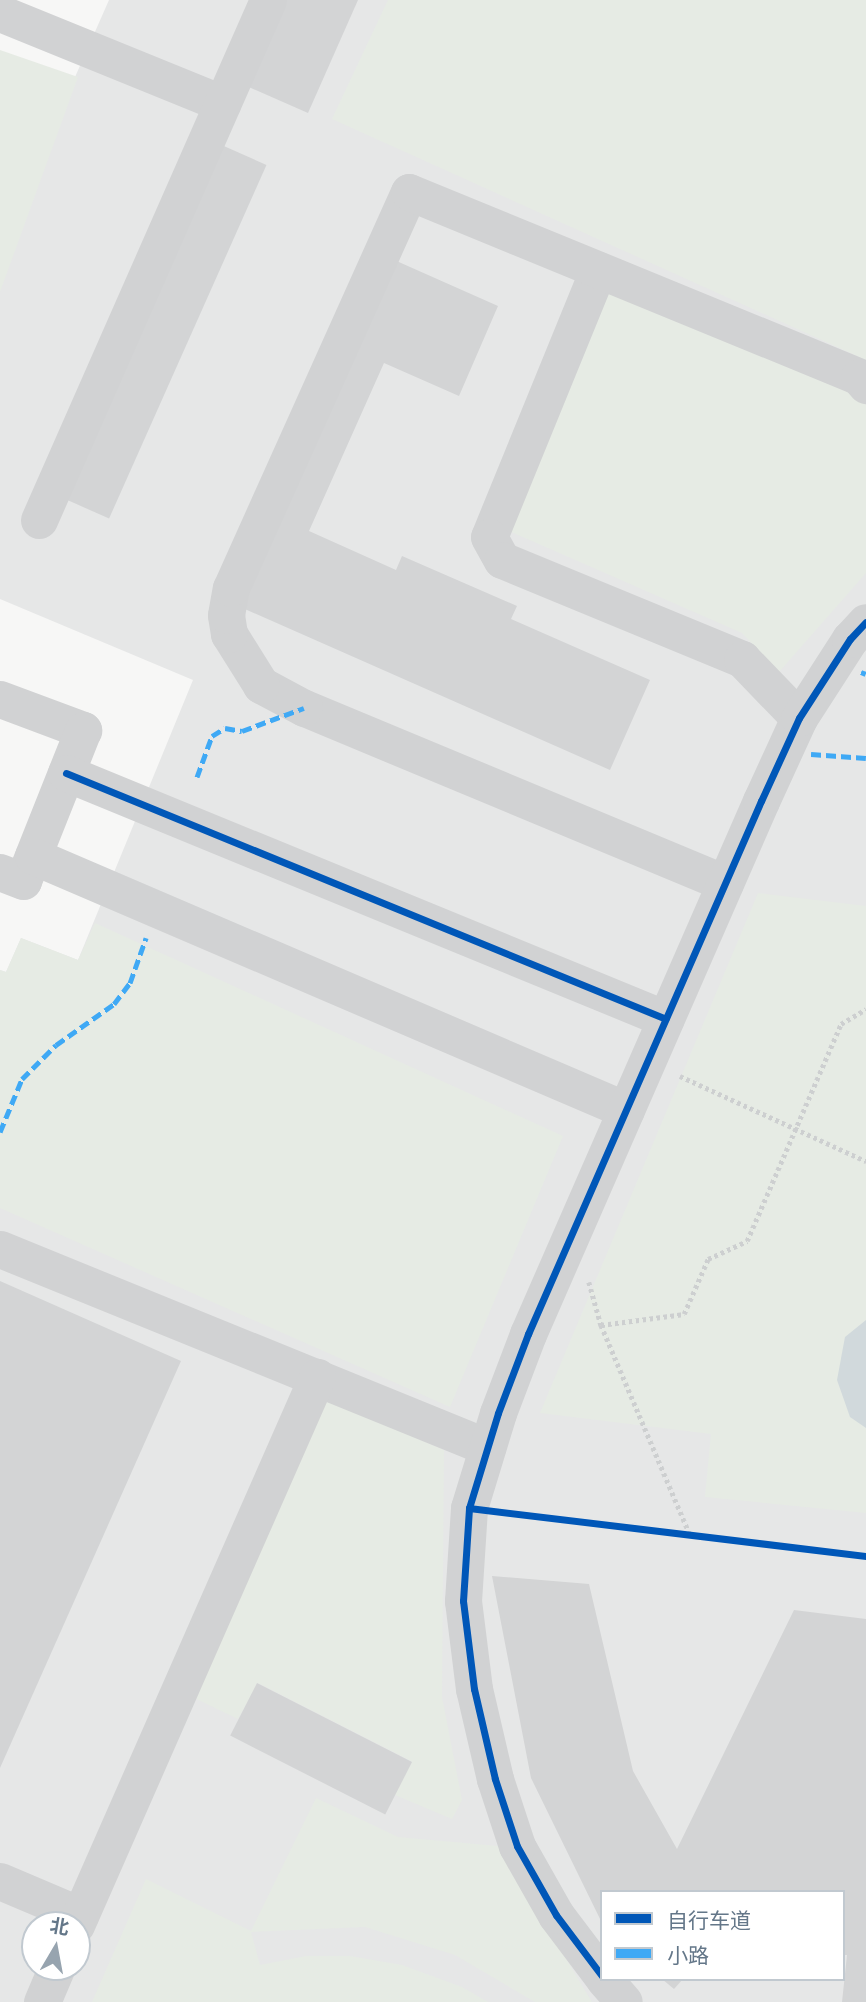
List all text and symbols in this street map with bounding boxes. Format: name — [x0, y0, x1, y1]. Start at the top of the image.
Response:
legend — [600, 1890, 845, 1981]
text: 自行车道 — [667, 1908, 751, 1933]
north arrow — [21, 1911, 91, 1981]
text: 北 — [48, 1914, 71, 1940]
text: 小路 — [667, 1943, 709, 1968]

